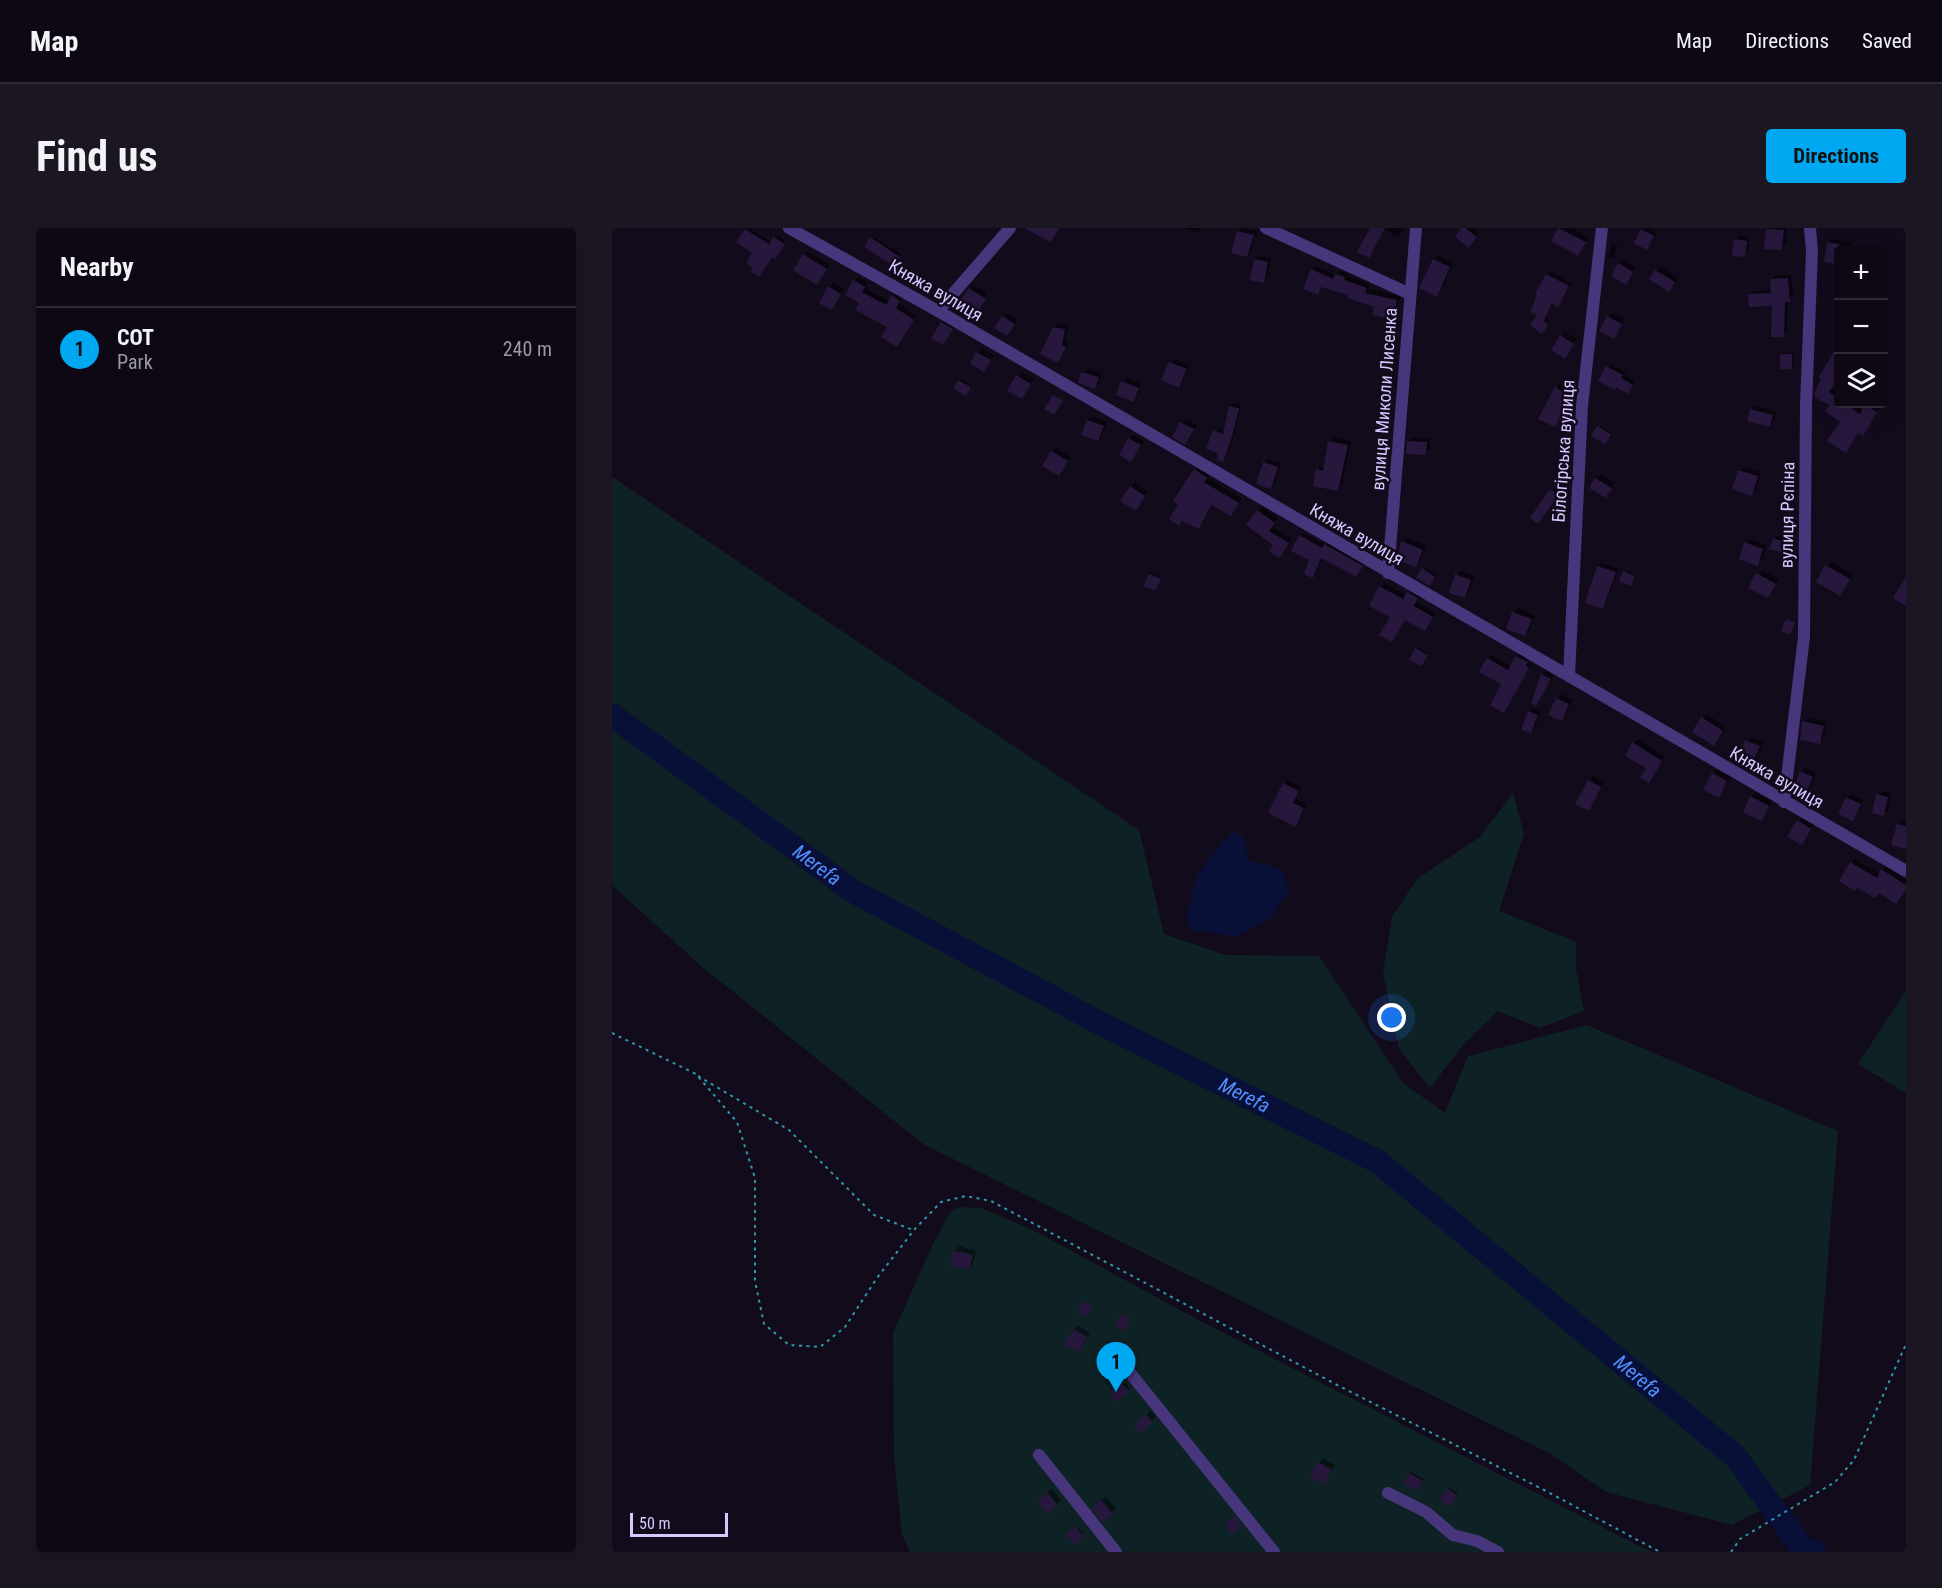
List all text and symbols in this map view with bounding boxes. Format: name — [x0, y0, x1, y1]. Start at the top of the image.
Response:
text: Map — [30, 25, 78, 58]
text: Map — [1676, 29, 1712, 53]
text: Directions — [1745, 29, 1829, 53]
text: Saved — [1862, 29, 1912, 53]
button: Directions — [1766, 129, 1906, 183]
text: Find us — [36, 132, 157, 181]
map controls — [1834, 246, 1888, 408]
button: + — [1834, 246, 1888, 300]
text: Nearby — [60, 252, 134, 282]
street label: Княжа вулиця — [885, 255, 987, 325]
button: − — [1834, 300, 1888, 354]
street label: вулиця Миколи Лисенка — [1367, 307, 1401, 491]
text: СОТ — [117, 325, 154, 350]
text: 1 — [74, 337, 85, 361]
text: 240 m — [503, 337, 552, 361]
text: Park — [117, 350, 153, 374]
button: layers — [1834, 354, 1888, 408]
street label: Білогірська вулиця — [1548, 379, 1578, 523]
street label: вулиця Рєпіна — [1776, 462, 1798, 568]
street label: Княжа вулиця — [1306, 499, 1408, 569]
street label: Княжа вулиця — [1726, 742, 1828, 812]
water label: Merefa — [788, 839, 846, 890]
your location — [1377, 1003, 1406, 1032]
water label: Merefa — [1215, 1072, 1274, 1118]
pin: 1 — [1096, 1342, 1136, 1392]
water label: Merefa — [1609, 1350, 1666, 1402]
scale bar — [630, 1510, 728, 1538]
text: 50 m — [639, 1514, 671, 1533]

